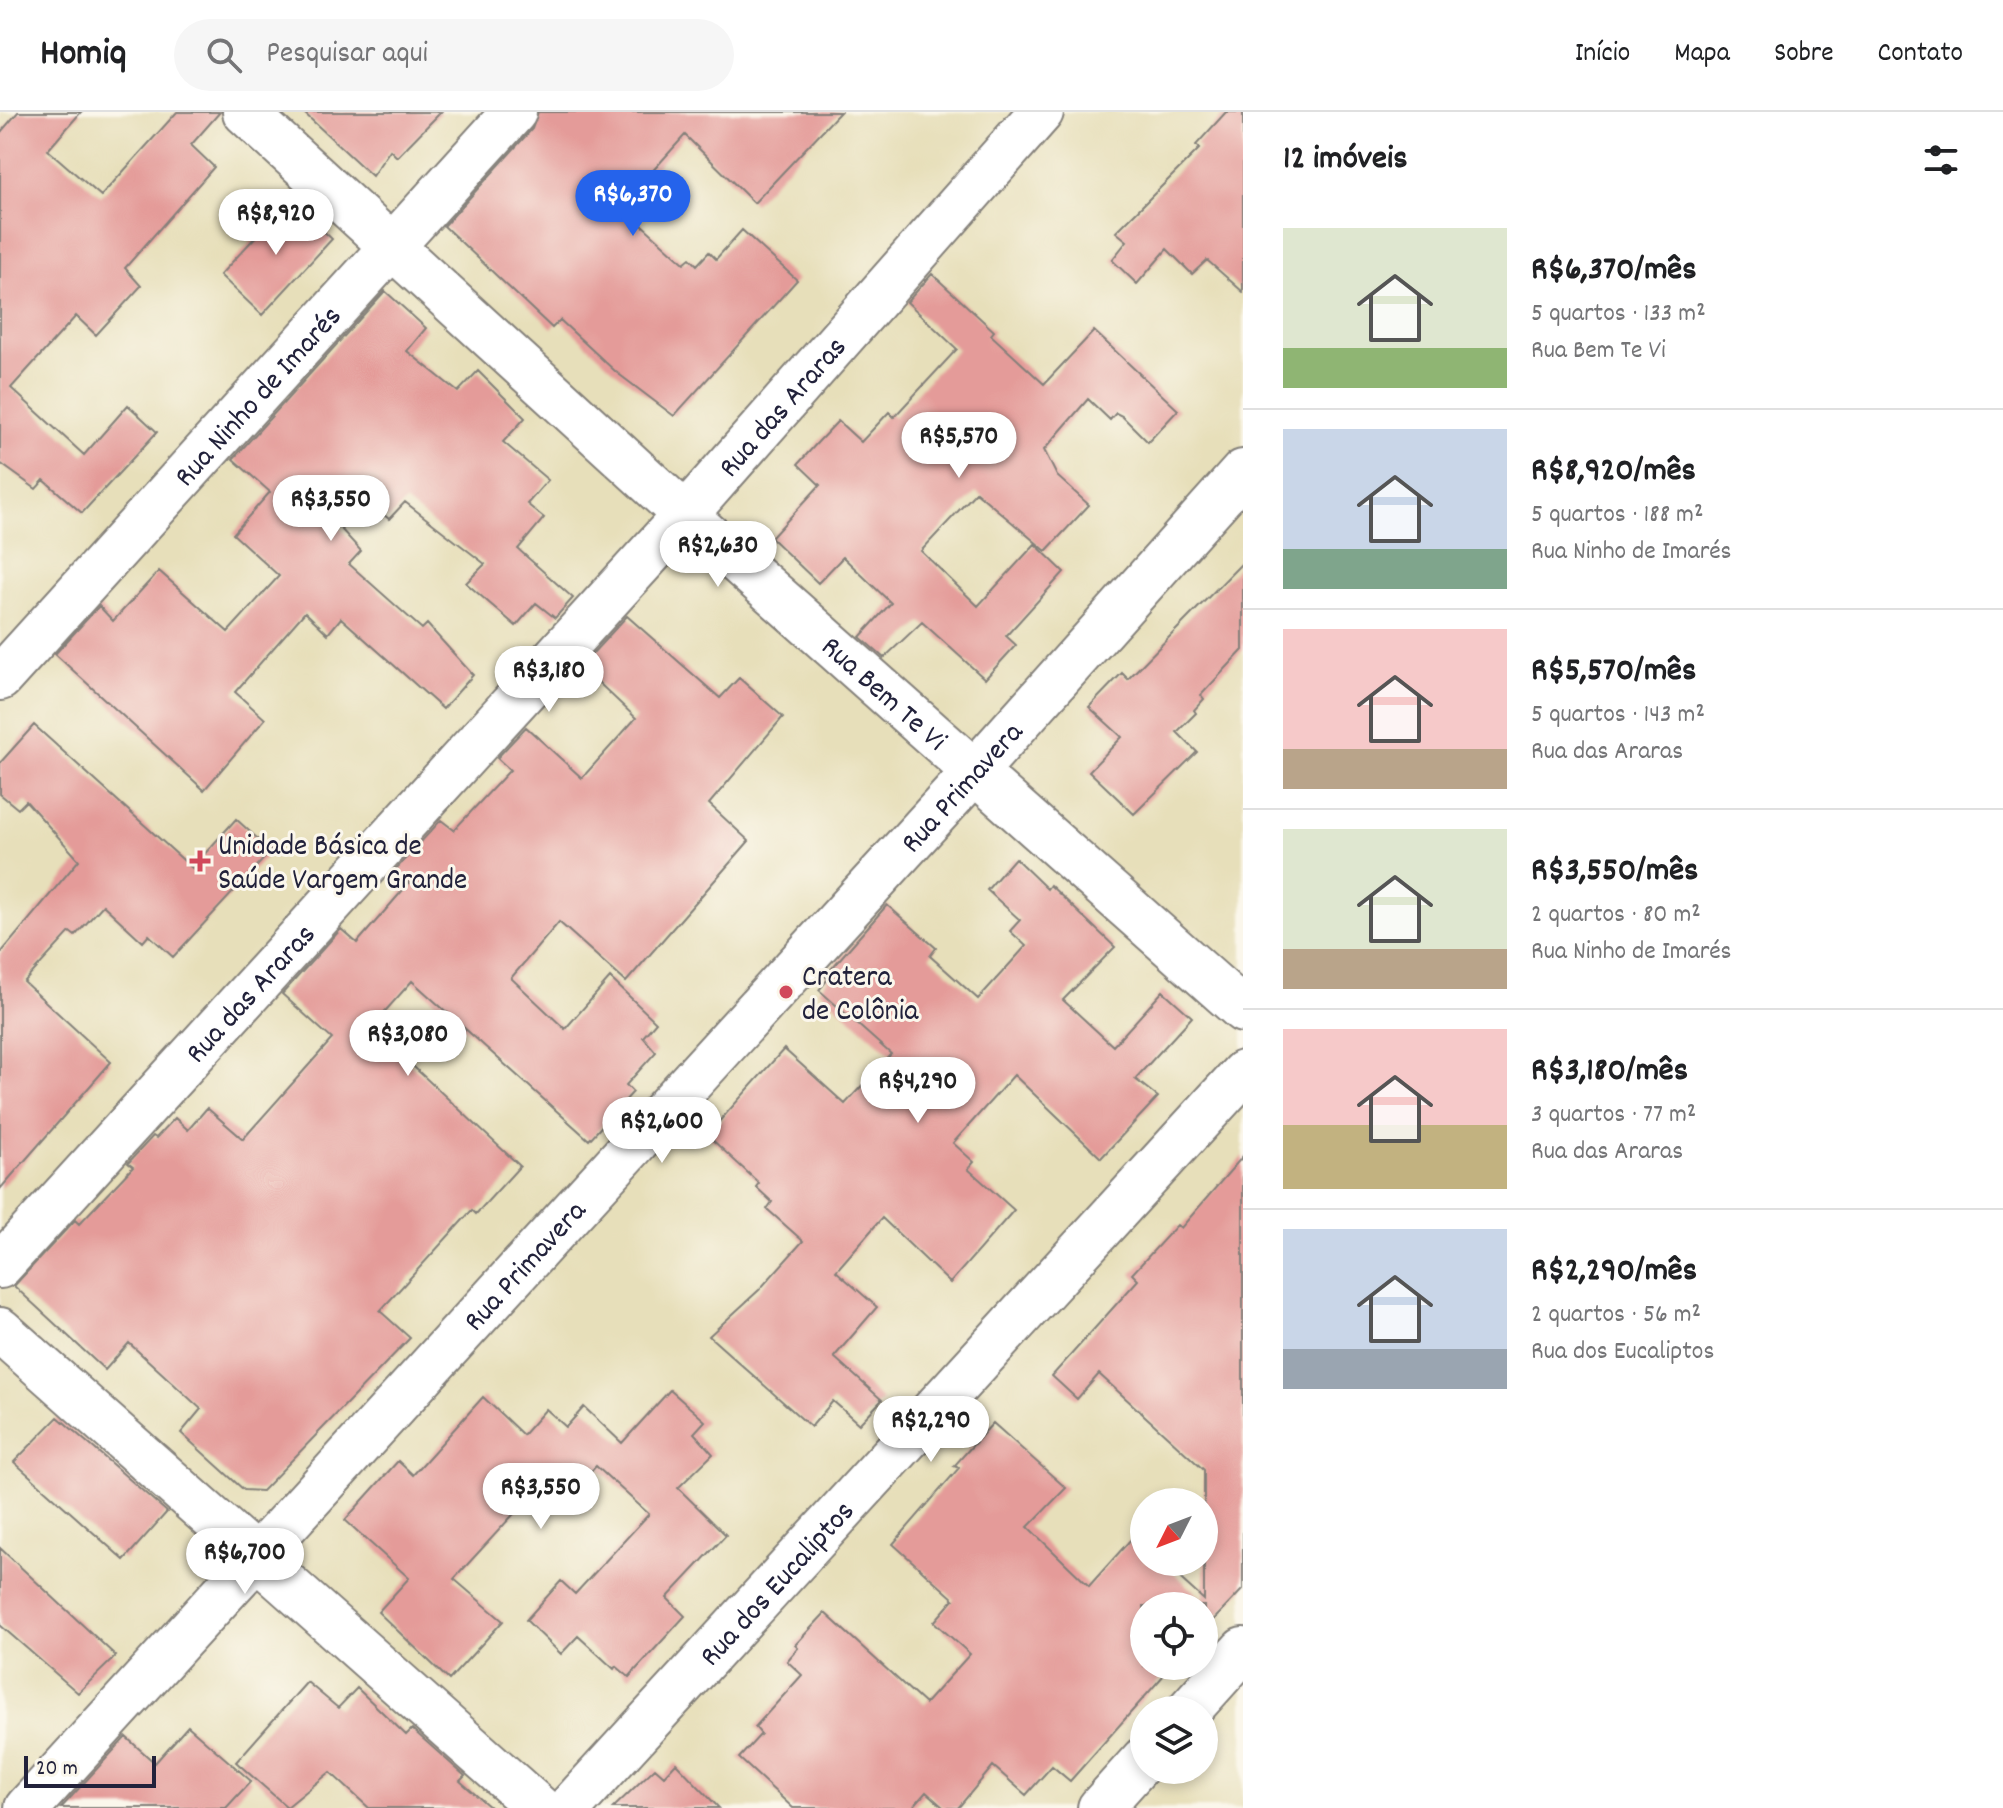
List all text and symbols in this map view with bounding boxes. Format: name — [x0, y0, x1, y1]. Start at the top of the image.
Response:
search box — [174, 19, 734, 91]
text: Homiq — [40, 28, 126, 83]
icon: search — [202, 33, 246, 77]
text: Pesquisar aqui — [266, 34, 428, 77]
text: Início — [1575, 35, 1630, 75]
text: Mapa — [1674, 35, 1730, 75]
text: Sobre — [1774, 35, 1834, 75]
text: Contato — [1878, 35, 1963, 75]
text: 12 imóveis — [1283, 136, 1407, 185]
icon: filters — [1919, 138, 1963, 182]
pin: R$6,370 — [559, 170, 707, 238]
text: R$6,370 — [593, 177, 673, 214]
pin: R$8,920 — [202, 189, 350, 257]
text: R$8,920 — [237, 196, 315, 233]
text: R$6,370/mês — [1531, 247, 1697, 296]
icon: home — [1347, 260, 1443, 356]
text: 5 quartos · 133 m² — [1531, 296, 1706, 333]
street label: Rua Ninho de Imarés — [166, 298, 354, 498]
street label: Rua das Araras — [710, 329, 859, 489]
text: Rua Bem Te Vi — [1531, 333, 1666, 370]
pin: R$5,570 — [885, 412, 1033, 480]
text: R$5,570 — [920, 419, 999, 456]
text: R$8,920/mês — [1531, 448, 1696, 497]
icon: home — [1347, 461, 1443, 557]
pin: R$3,550 — [257, 475, 405, 543]
text: R$3,550 — [291, 482, 371, 519]
text: 5 quartos · 188 m² — [1531, 497, 1703, 534]
pin: R$2,630 — [644, 521, 792, 589]
text: R$2,630 — [678, 528, 758, 565]
text: Rua Ninho de Imarés — [1531, 534, 1732, 571]
street label: Rua Bem Te Vi — [810, 628, 954, 763]
pin: R$3,180 — [475, 646, 623, 714]
text: R$5,570/mês — [1531, 648, 1696, 697]
text: R$3,180 — [513, 653, 585, 690]
icon: home — [1347, 661, 1443, 757]
text: 5 quartos · 143 m² — [1531, 697, 1705, 734]
street label: Rua Primavera — [893, 713, 1036, 865]
text: Rua das Araras — [1531, 734, 1683, 771]
place label: Unidade Básica de Saúde Vargem Grande — [218, 827, 467, 904]
text: R$3,550/mês — [1531, 848, 1698, 897]
marker: Unidade Básica de Saúde Vargem Grande — [189, 850, 211, 872]
icon: home — [1347, 861, 1443, 957]
text: 2 quartos · 80 m² — [1531, 897, 1701, 934]
street label: Rua das Araras — [178, 916, 328, 1075]
text: Rua Ninho de Imarés — [1531, 934, 1732, 971]
place label: Cratera de Colônia — [802, 958, 919, 1035]
marker: Cratera de Colônia — [777, 983, 795, 1001]
pin: R$3,080 — [334, 1010, 482, 1078]
text: R$3,080 — [367, 1017, 449, 1054]
text: R$3,180/mês — [1531, 1048, 1688, 1097]
pin: R$4,290 — [844, 1057, 992, 1125]
icon: home — [1347, 1061, 1443, 1157]
text: R$4,290 — [878, 1064, 958, 1101]
pin: R$2,600 — [588, 1097, 736, 1165]
text: 3 quartos · 77 m² — [1531, 1097, 1696, 1134]
text: R$2,600 — [620, 1104, 704, 1141]
text: Rua das Araras — [1531, 1134, 1683, 1171]
street label: Rua Primavera — [456, 1192, 599, 1343]
text: R$2,290/mês — [1531, 1248, 1697, 1297]
icon: home — [1347, 1261, 1443, 1357]
text: 2 quartos · 56 m² — [1531, 1297, 1701, 1334]
text: Rua dos Eucaliptos — [1531, 1334, 1714, 1371]
pin: R$2,290 — [857, 1396, 1005, 1464]
text: R$2,290 — [891, 1403, 971, 1440]
pin: R$3,550 — [467, 1463, 615, 1531]
text: R$3,550 — [501, 1470, 581, 1507]
north arrow — [1130, 1488, 1218, 1576]
map controls — [1130, 1488, 1218, 1784]
street label: Rua dos Eucaliptos — [692, 1493, 867, 1678]
pin: R$6,700 — [171, 1528, 319, 1596]
text: R$6,700 — [204, 1535, 286, 1572]
button: locate — [1130, 1592, 1218, 1680]
button: layers — [1130, 1696, 1218, 1784]
scale bar — [24, 1752, 156, 1788]
text: 20 m — [36, 1754, 78, 1785]

